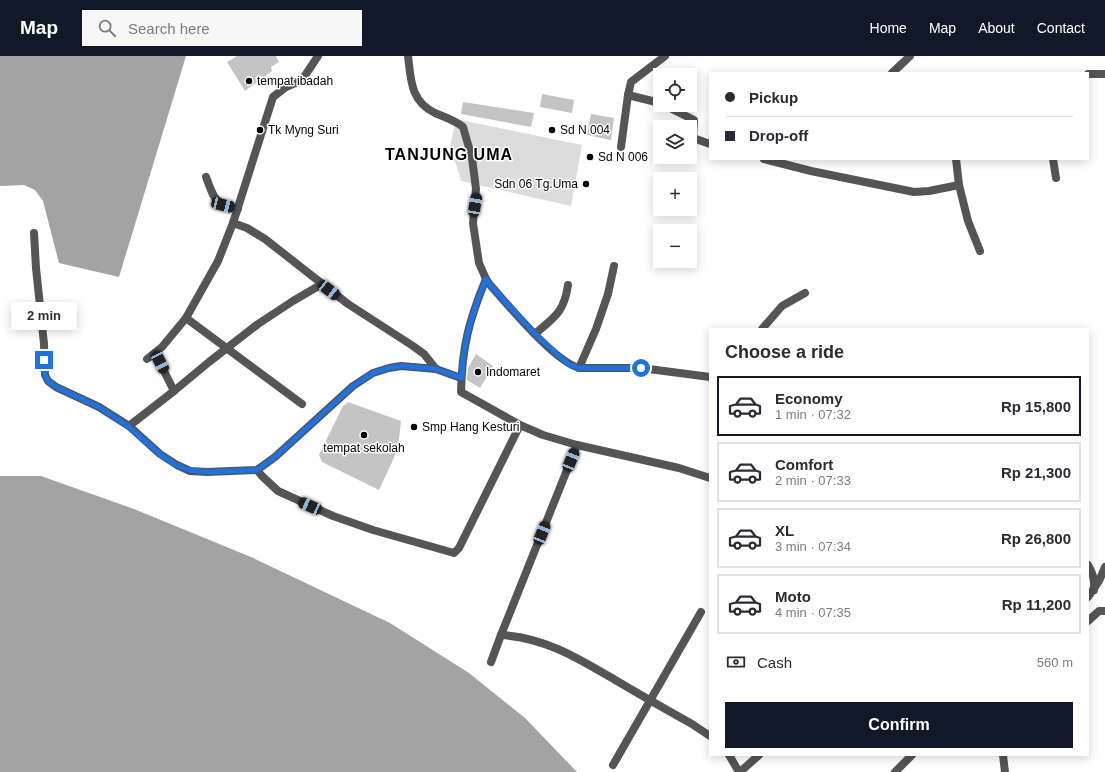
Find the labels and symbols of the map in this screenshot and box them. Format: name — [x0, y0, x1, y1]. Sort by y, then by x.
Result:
place label: tempat ibadah — [257, 74, 333, 88]
marker: tempat ibadah — [244, 76, 254, 86]
place label: Tk Myng Suri — [268, 123, 339, 137]
place label: Sd N 004 — [560, 123, 610, 137]
marker: Tk Myng Suri — [255, 125, 265, 135]
marker: Sd N 004 — [547, 125, 557, 135]
district label: TANJUNG UMA — [385, 146, 513, 163]
place label: Sd N 006 — [598, 150, 648, 164]
marker: Sd N 006 — [585, 152, 595, 162]
place label: Sdn 06 Tg.Uma — [494, 177, 578, 191]
marker: Sdn 06 Tg.Uma — [581, 179, 591, 189]
car — [467, 192, 483, 218]
car — [210, 196, 236, 214]
car — [316, 278, 342, 302]
callout: 2 min — [11, 302, 77, 330]
car — [149, 349, 171, 375]
route end — [35, 351, 53, 369]
route start — [632, 359, 650, 377]
place label: Indomaret — [486, 365, 541, 379]
marker: Indomaret — [473, 367, 483, 377]
place label: Smp Hang Kesturi — [422, 420, 519, 434]
marker: Smp Hang Kesturi — [409, 422, 419, 432]
marker: tempat sekolah — [359, 430, 369, 440]
place label: tempat sekolah — [323, 441, 405, 455]
car — [561, 447, 581, 473]
car — [297, 496, 323, 516]
car — [532, 520, 552, 546]

